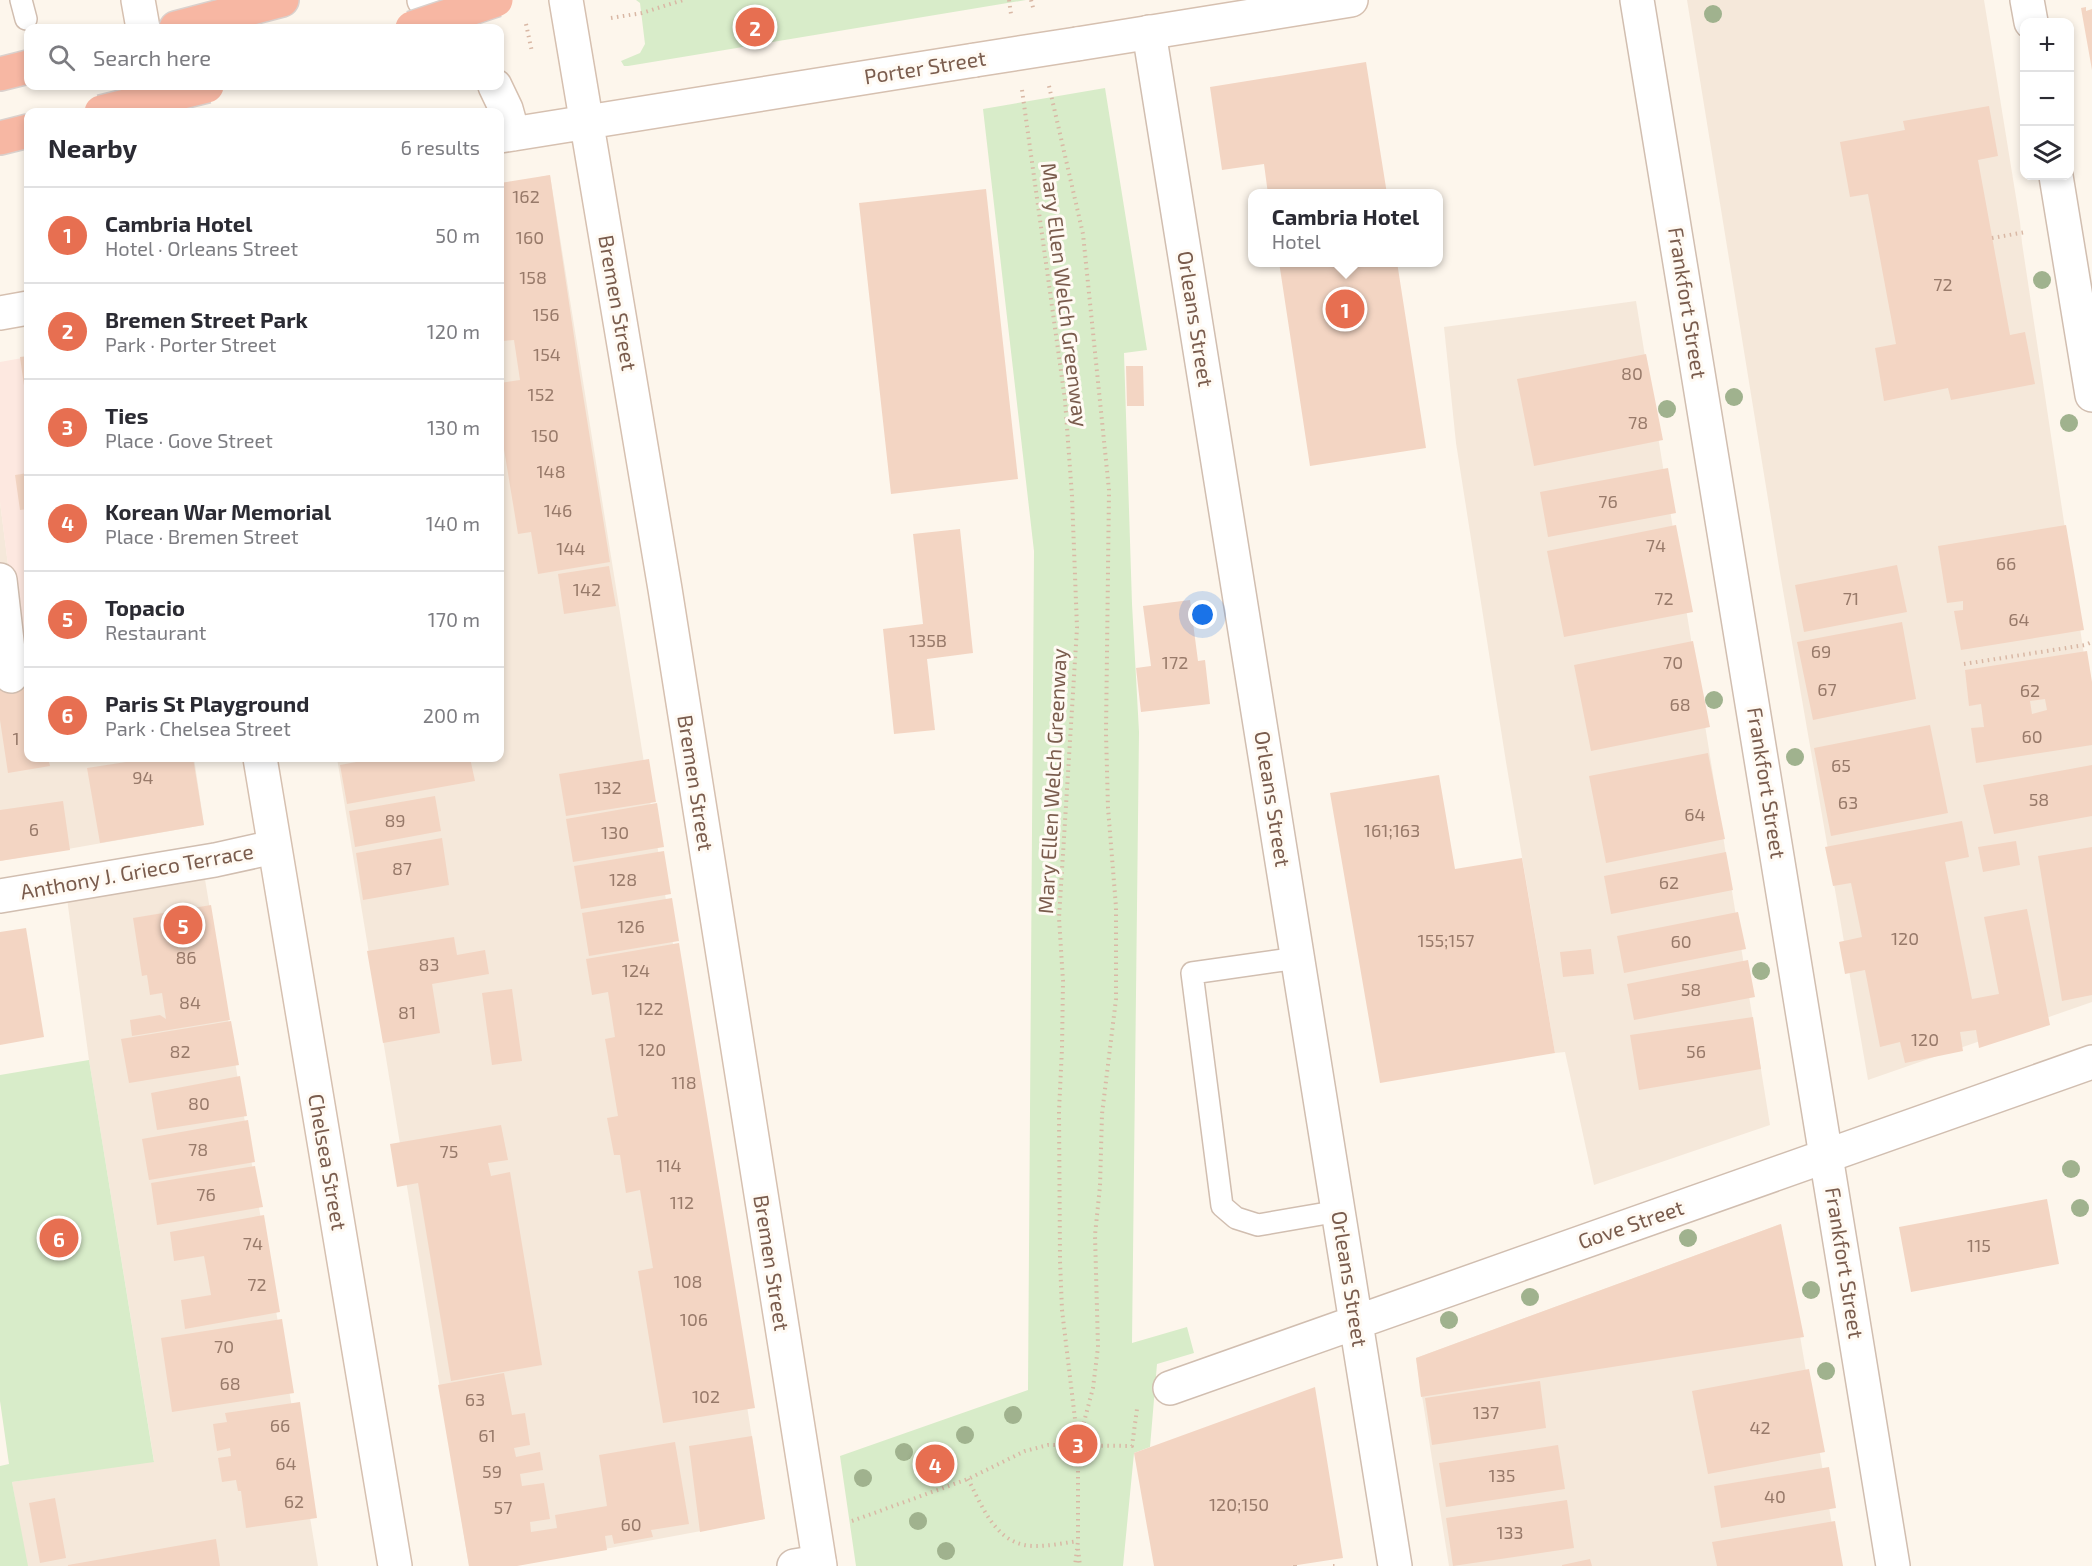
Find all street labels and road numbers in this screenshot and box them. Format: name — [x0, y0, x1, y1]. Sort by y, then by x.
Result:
street label: Porter Street — [862, 45, 987, 88]
street label: Mary Ellen Welch Greenway — [1037, 161, 1094, 428]
street label: Frankfort Street — [1664, 225, 1713, 380]
street label: Bremen Street — [594, 233, 643, 373]
street label: Orleans Street — [1173, 249, 1220, 389]
street label: Mary Ellen Welch Greenway — [1032, 647, 1071, 914]
street label: Frankfort Street — [1743, 705, 1792, 860]
street label: Bremen Street — [673, 713, 720, 853]
street label: Orleans Street — [1250, 729, 1297, 869]
street label: Anthony J. Grieco Terrace — [18, 838, 255, 903]
street label: Chelsea Street — [304, 1092, 353, 1232]
street label: Frankfort Street — [1821, 1185, 1870, 1340]
street label: Bremen Street — [749, 1193, 796, 1333]
street label: Gove Street — [1574, 1194, 1687, 1253]
street label: Orleans Street — [1327, 1209, 1374, 1349]

